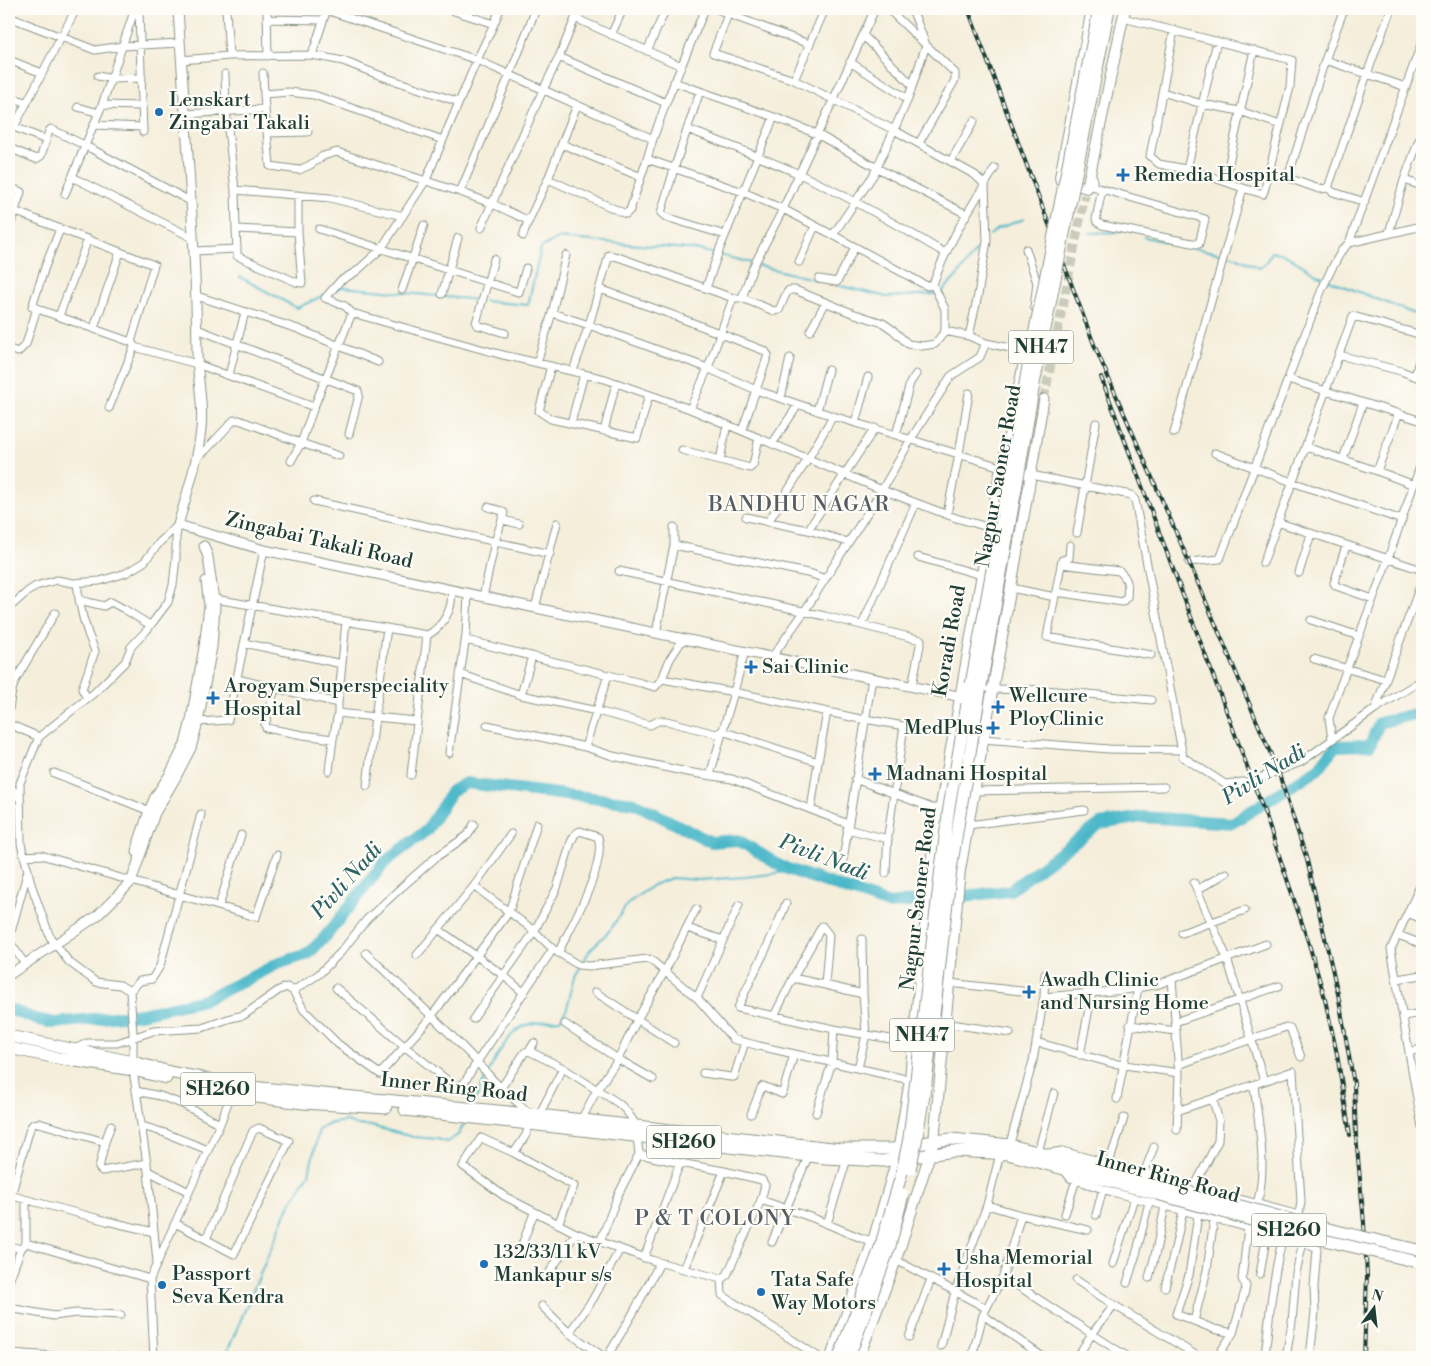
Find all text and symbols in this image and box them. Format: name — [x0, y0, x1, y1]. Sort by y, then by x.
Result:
place label: Lenskart Zingabai Takali — [169, 88, 310, 136]
marker: Lenskart Zingabai Takali — [153, 106, 165, 118]
place label: Remedia Hospital — [1134, 163, 1295, 188]
marker: Remedia Hospital — [1116, 168, 1130, 182]
road number: NH47 — [1008, 331, 1074, 364]
street label: Nagpur Saoner Road — [971, 382, 1027, 569]
district label: BANDHU NAGAR — [707, 492, 890, 518]
street label: Zingabai Takali Road — [223, 507, 416, 575]
street label: Koradi Road — [928, 583, 972, 699]
place label: Sai Clinic — [762, 655, 849, 680]
marker: Sai Clinic — [744, 660, 758, 674]
place label: Arogyam Superspeciality Hospital — [223, 674, 449, 722]
place label: Wellcure PloyClinic — [1008, 684, 1104, 732]
marker: Arogyam Superspeciality Hospital — [206, 691, 220, 705]
marker: Wellcure PloyClinic — [991, 700, 1005, 714]
place label: MedPlus — [904, 716, 983, 741]
marker: MedPlus — [987, 722, 999, 734]
water label: Pivli Nadi — [1216, 739, 1311, 811]
place label: Madnani Hospital — [886, 762, 1047, 787]
marker: Madnani Hospital — [868, 767, 882, 781]
street label: Nagpur Saoner Road — [895, 805, 943, 992]
water label: Pivli Nadi — [775, 829, 873, 887]
water label: Pivli Nadi — [305, 837, 388, 925]
place label: Awadh Clinic and Nursing Home — [1039, 968, 1209, 1016]
marker: Awadh Clinic and Nursing Home — [1022, 985, 1036, 999]
road number: NH47 — [890, 1018, 954, 1052]
street label: Inner Ring Road — [379, 1068, 529, 1108]
road number: SH260 — [180, 1072, 256, 1106]
road number: SH260 — [646, 1126, 722, 1158]
street label: Inner Ring Road — [1094, 1147, 1243, 1209]
district label: P & T COLONY — [635, 1206, 796, 1232]
road number: SH260 — [1252, 1214, 1326, 1246]
place label: 132/33/11 kV Mankapur s/s — [494, 1240, 612, 1288]
place label: Usha Memorial Hospital — [955, 1246, 1093, 1294]
marker: 132/33/11 kV Mankapur s/s — [478, 1258, 490, 1270]
place label: Passport Seva Kendra — [172, 1262, 285, 1310]
marker: Usha Memorial Hospital — [937, 1262, 951, 1276]
place label: Tata Safe Way Motors — [770, 1268, 876, 1316]
marker: Passport Seva Kendra — [156, 1279, 168, 1291]
north arrow — [1348, 1284, 1398, 1334]
marker: Tata Safe Way Motors — [755, 1286, 767, 1298]
text: N — [1369, 1286, 1385, 1307]

